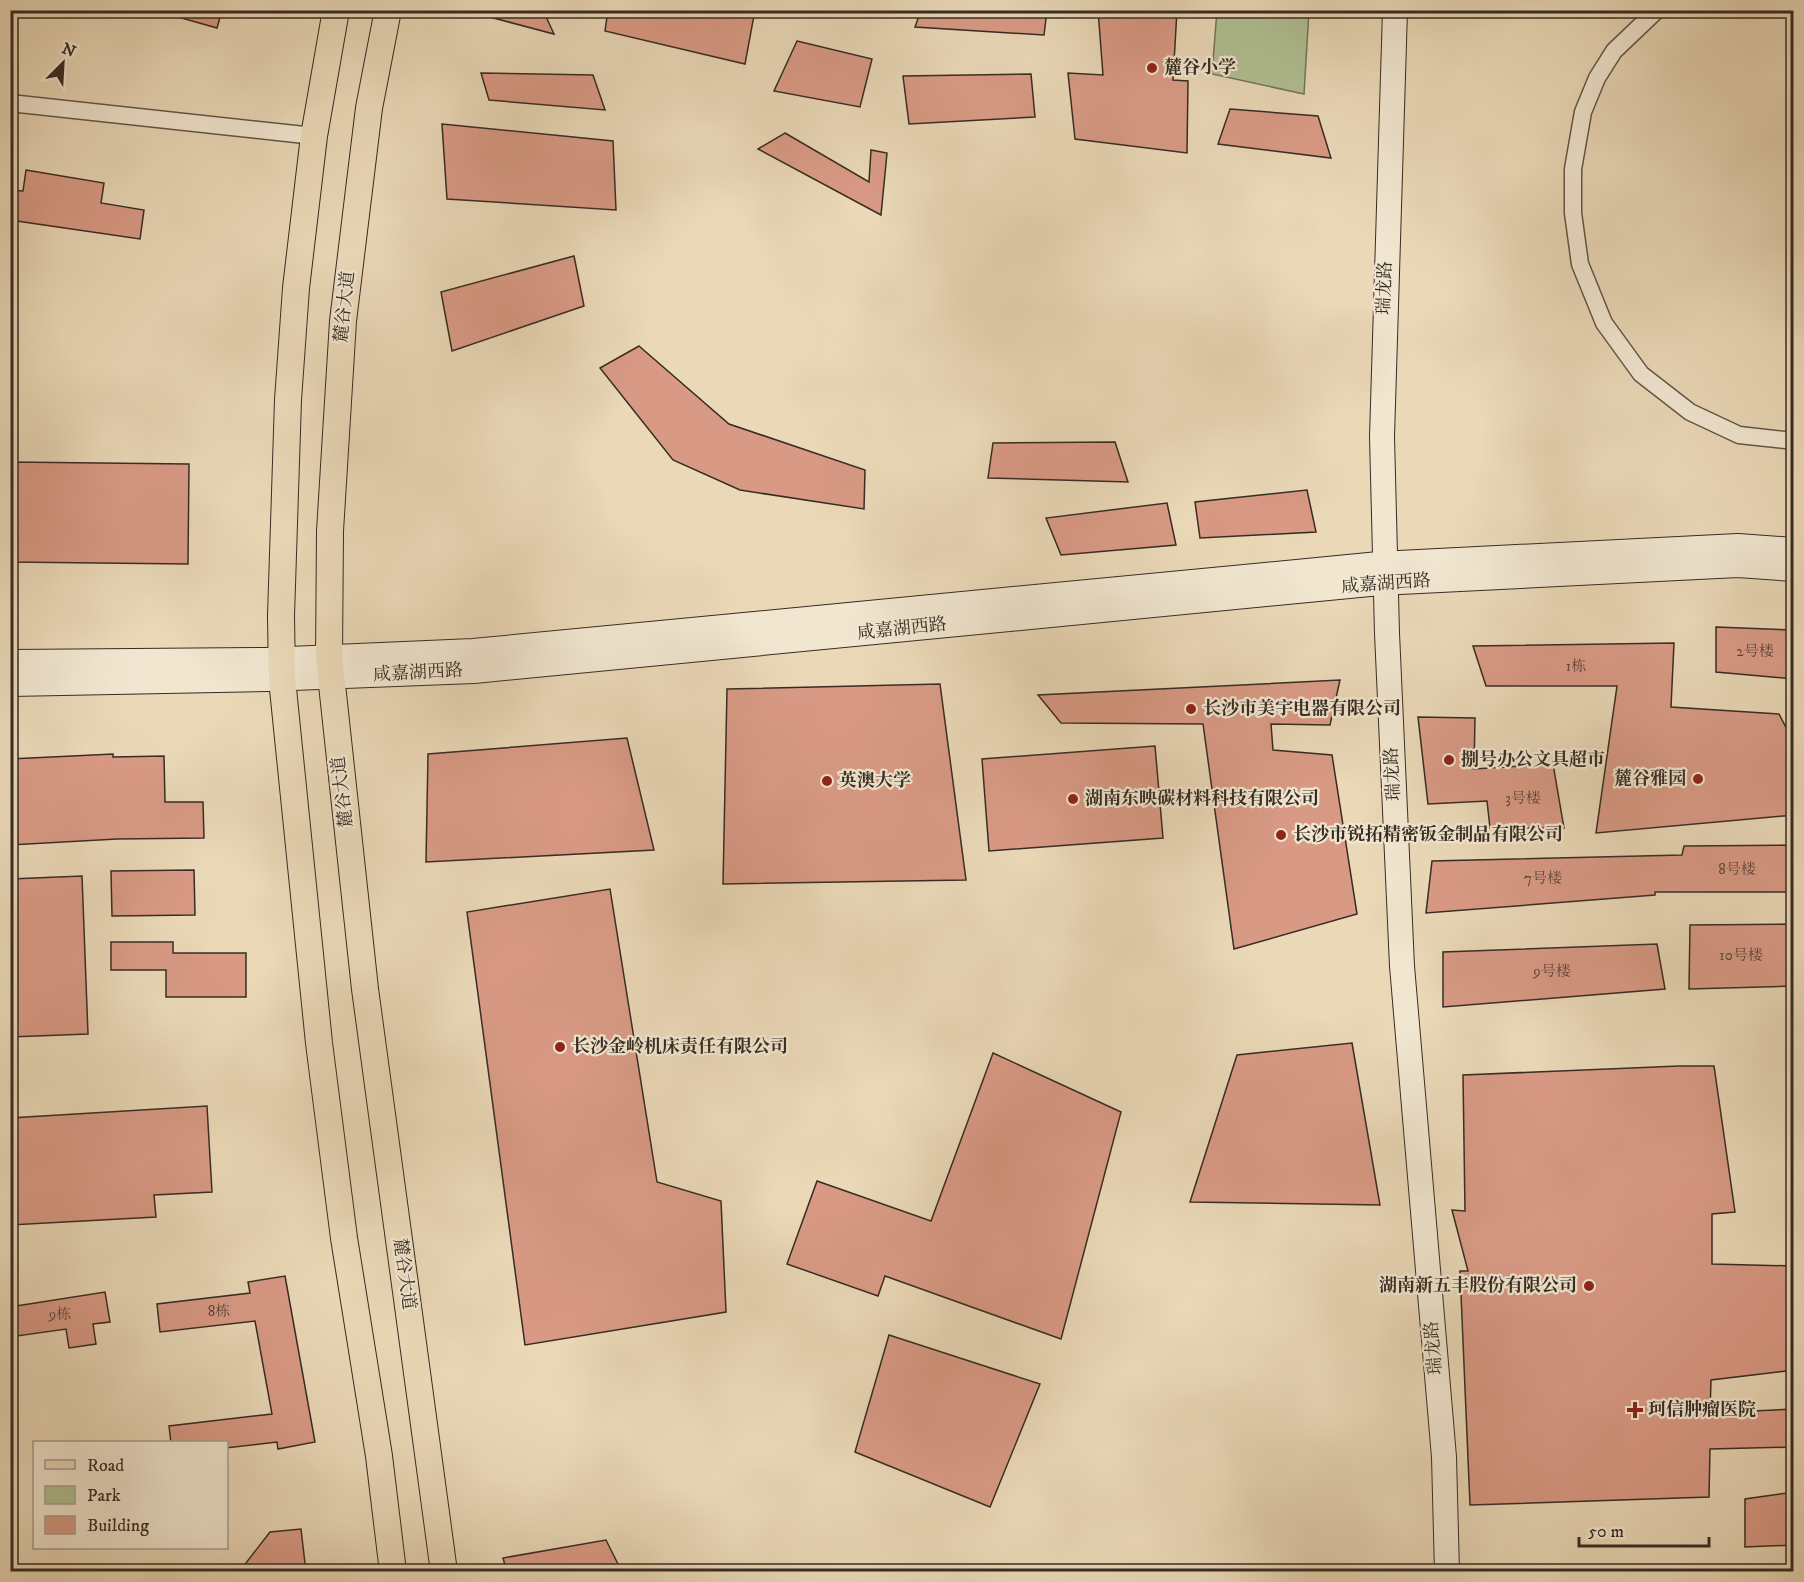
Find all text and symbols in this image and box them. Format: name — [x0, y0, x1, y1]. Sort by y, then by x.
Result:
north arrow — [33, 33, 93, 93]
text: N — [59, 38, 79, 62]
place label: 麓谷小学 — [1164, 57, 1236, 79]
marker: 麓谷小学 — [1145, 61, 1159, 75]
street label: 瑞龙路 — [1373, 261, 1397, 315]
street label: 麓谷大道 — [330, 270, 360, 344]
street label: 咸嘉湖西路 — [1340, 570, 1432, 598]
street label: 咸嘉湖西路 — [856, 613, 948, 645]
house number: 2号楼 — [1736, 642, 1774, 661]
house number: 1栋 — [1566, 657, 1586, 676]
street label: 咸嘉湖西路 — [372, 660, 464, 686]
place label: 长沙市美宇电器有限公司 — [1203, 698, 1401, 720]
marker: 长沙市美宇电器有限公司 — [1184, 702, 1198, 716]
street label: 瑞龙路 — [1381, 746, 1405, 802]
place label: 捌号办公文具超市 — [1461, 749, 1605, 771]
marker: 捌号办公文具超市 — [1442, 753, 1456, 767]
street label: 麓谷大道 — [328, 755, 358, 829]
place label: 麓谷雅园 — [1614, 768, 1686, 790]
place label: 英澳大学 — [839, 770, 911, 792]
marker: 麓谷雅园 — [1691, 772, 1705, 786]
marker: 英澳大学 — [820, 774, 834, 788]
place label: 湖南东映碳材料科技有限公司 — [1085, 788, 1319, 810]
house number: 3号楼 — [1505, 789, 1541, 808]
marker: 湖南东映碳材料科技有限公司 — [1066, 792, 1080, 806]
place label: 长沙市锐拓精密钣金制品有限公司 — [1293, 824, 1563, 846]
marker: 长沙市锐拓精密钣金制品有限公司 — [1274, 828, 1288, 842]
house number: 8号楼 — [1718, 860, 1756, 879]
house number: 7号楼 — [1524, 869, 1562, 888]
house number: 10号楼 — [1719, 946, 1763, 965]
house number: 9号楼 — [1532, 962, 1571, 981]
place label: 长沙金岭机床责任有限公司 — [572, 1036, 788, 1058]
marker: 长沙金岭机床责任有限公司 — [553, 1040, 567, 1054]
street label: 麓谷大道 — [388, 1237, 420, 1311]
place label: 湖南新五丰股份有限公司 — [1379, 1275, 1577, 1297]
marker: 湖南新五丰股份有限公司 — [1582, 1279, 1596, 1293]
house number: 8栋 — [208, 1302, 230, 1321]
house number: 9栋 — [48, 1305, 71, 1324]
street label: 瑞龙路 — [1421, 1320, 1447, 1376]
place label: 珂信肿瘤医院 — [1648, 1399, 1756, 1421]
marker: 珂信肿瘤医院 — [1626, 1401, 1644, 1419]
legend — [33, 1441, 228, 1549]
text: Road — [87, 1455, 124, 1477]
text: Park — [87, 1485, 121, 1507]
scale bar — [1579, 1510, 1710, 1548]
text: Building — [87, 1515, 149, 1537]
text: 50 m — [1588, 1521, 1624, 1543]

